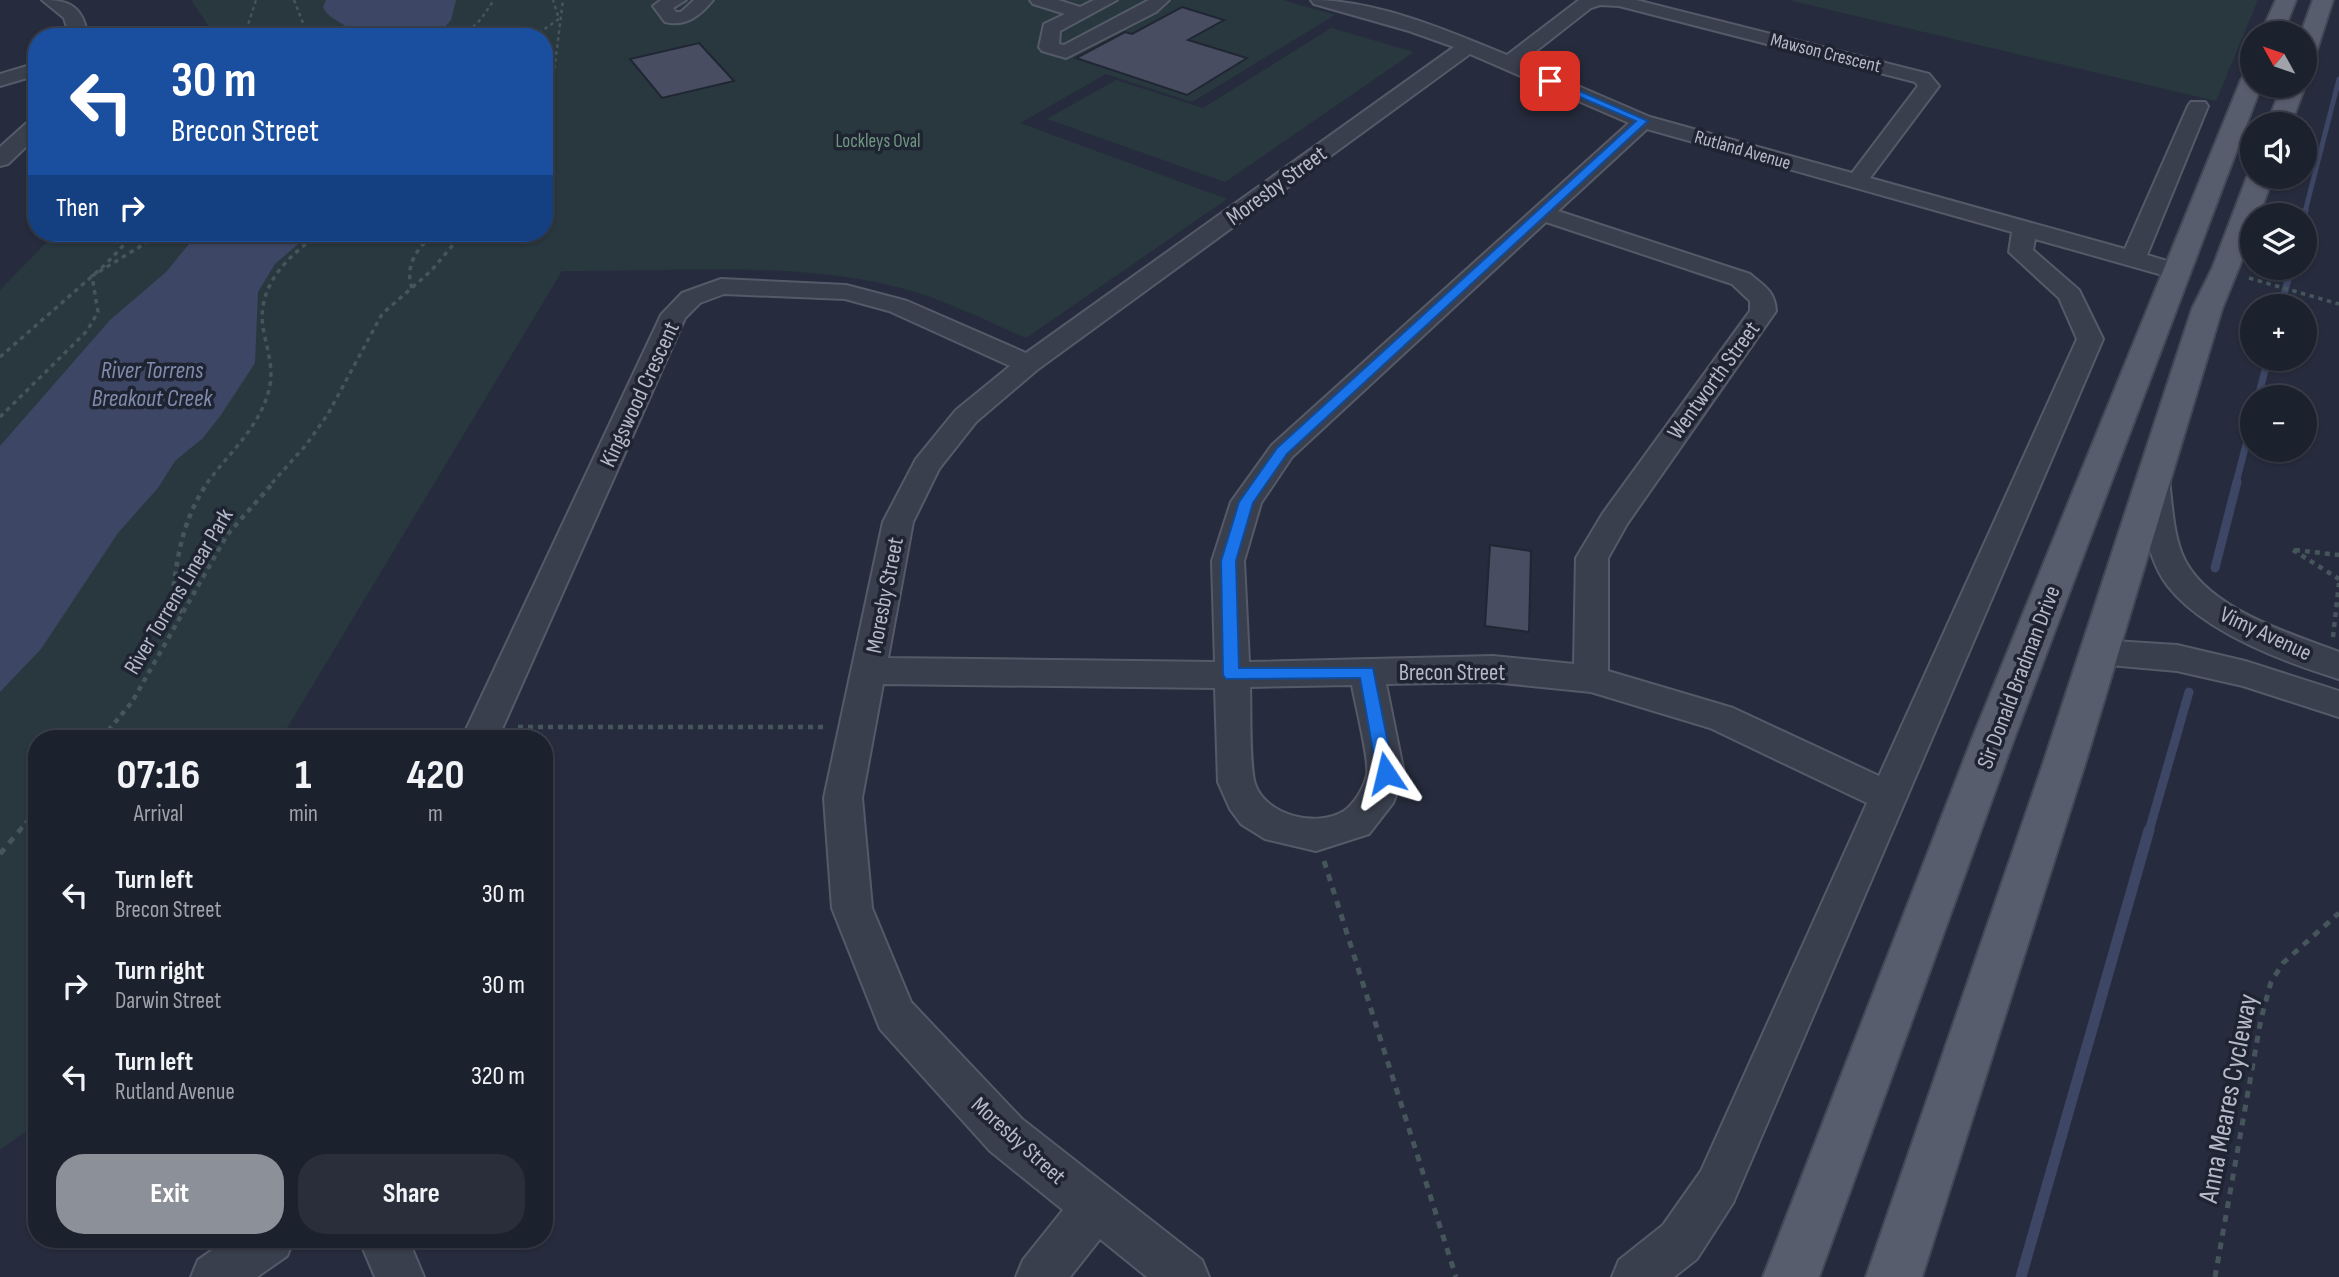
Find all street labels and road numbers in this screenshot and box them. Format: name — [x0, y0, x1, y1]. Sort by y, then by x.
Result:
street label: Mawson Crescent — [1768, 29, 1883, 78]
street label: Rutland Avenue — [1692, 126, 1793, 175]
street label: Moresby Street — [1221, 140, 1332, 232]
street label: Wentworth Street — [1662, 316, 1766, 445]
street label: Kingswood Crescent — [594, 317, 686, 472]
street label: River Torrens Linear Park — [118, 503, 240, 680]
street label: Moresby Street — [860, 535, 910, 655]
street label: Sir Donald Bradman Drive — [1971, 582, 2067, 773]
street label: Vimy Avenue — [2215, 600, 2316, 667]
street label: Brecon Street — [1399, 659, 1505, 687]
street label: Anna Meares Cycleway — [2192, 991, 2265, 1207]
street label: Moresby Street — [965, 1091, 1071, 1190]

